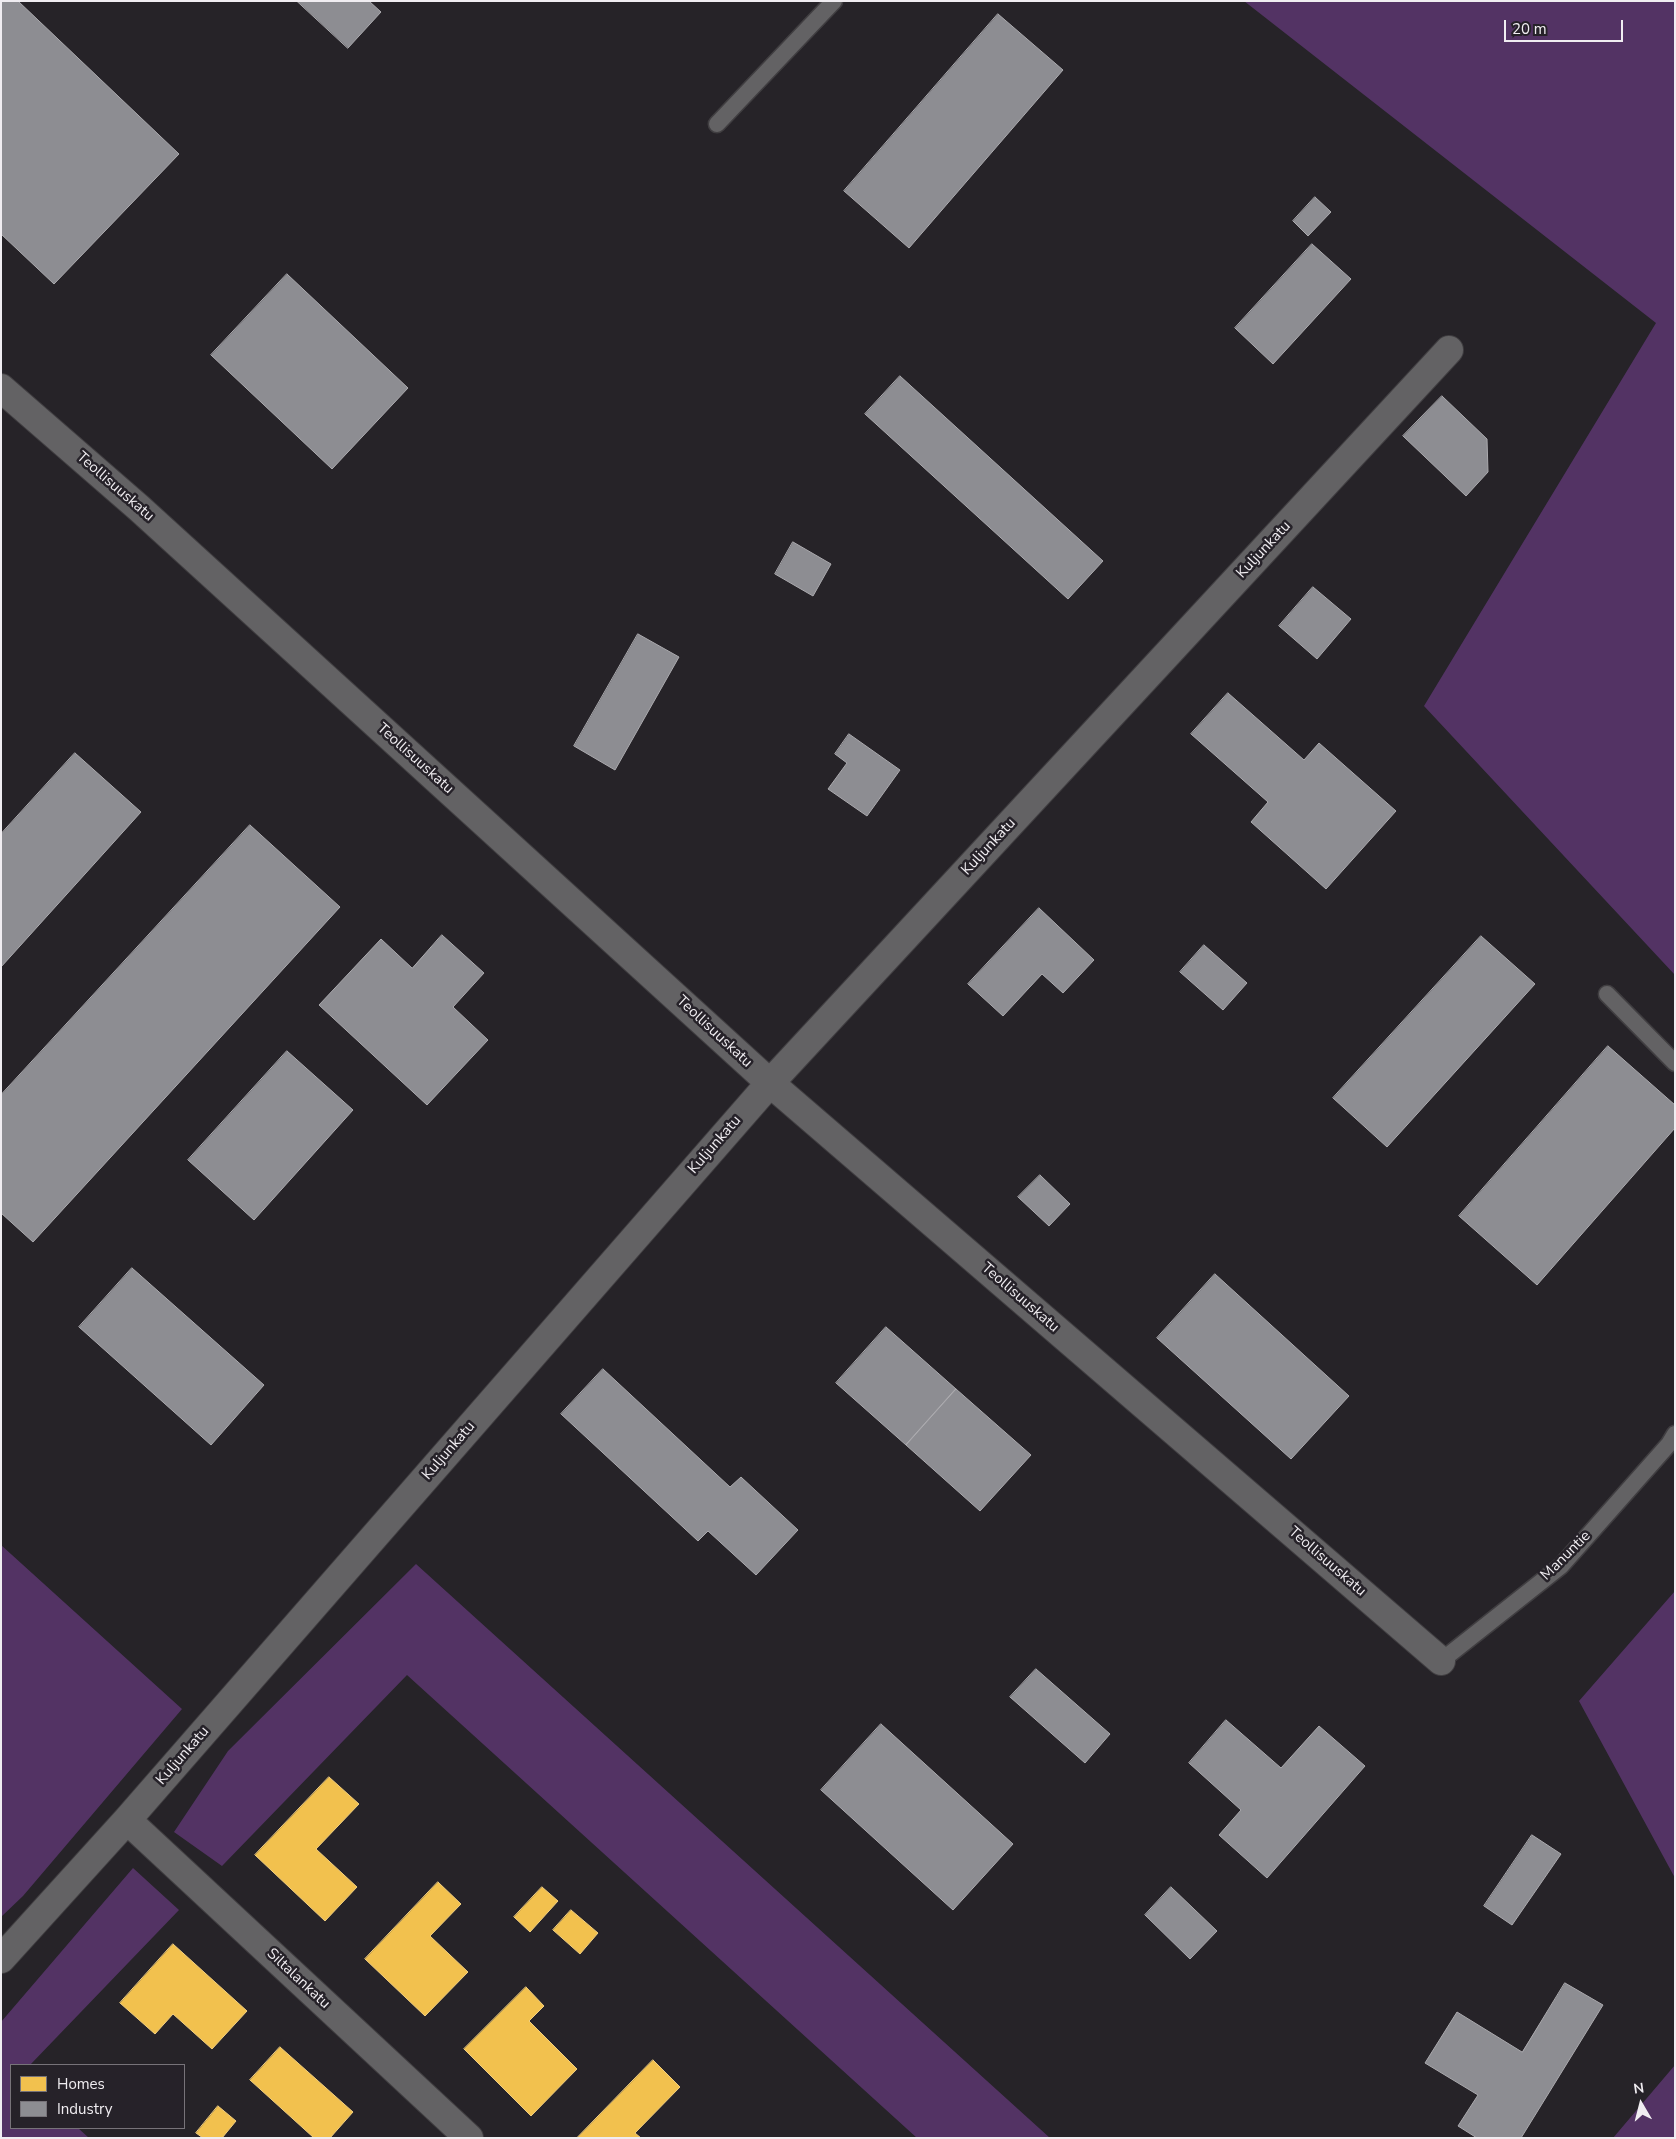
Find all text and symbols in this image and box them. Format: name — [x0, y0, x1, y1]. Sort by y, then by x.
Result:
scale bar — [1506, 10, 1625, 42]
text: 20 m — [1512, 19, 1547, 39]
street label: Teollisuuskatu — [73, 448, 157, 526]
street label: Kuljunkatu — [1233, 518, 1295, 582]
street label: Teollisuuskatu — [373, 720, 457, 798]
street label: Kuljunkatu — [958, 815, 1020, 879]
street label: Teollisuuskatu — [672, 992, 756, 1072]
street label: Kuljunkatu — [685, 1112, 745, 1178]
street label: Teollisuuskatu — [978, 1259, 1062, 1337]
street label: Kuljunkatu — [419, 1418, 479, 1484]
street label: Teollisuuskatu — [1285, 1523, 1369, 1601]
street label: Manuntie — [1537, 1527, 1595, 1585]
street label: Kuljunkatu — [153, 1723, 213, 1789]
street label: Siltalankatu — [263, 1945, 333, 2013]
legend — [10, 2064, 185, 2129]
text: Homes — [57, 2074, 105, 2094]
north arrow — [1616, 2079, 1666, 2129]
text: N — [1632, 2079, 1645, 2099]
text: Industry — [57, 2099, 112, 2119]

